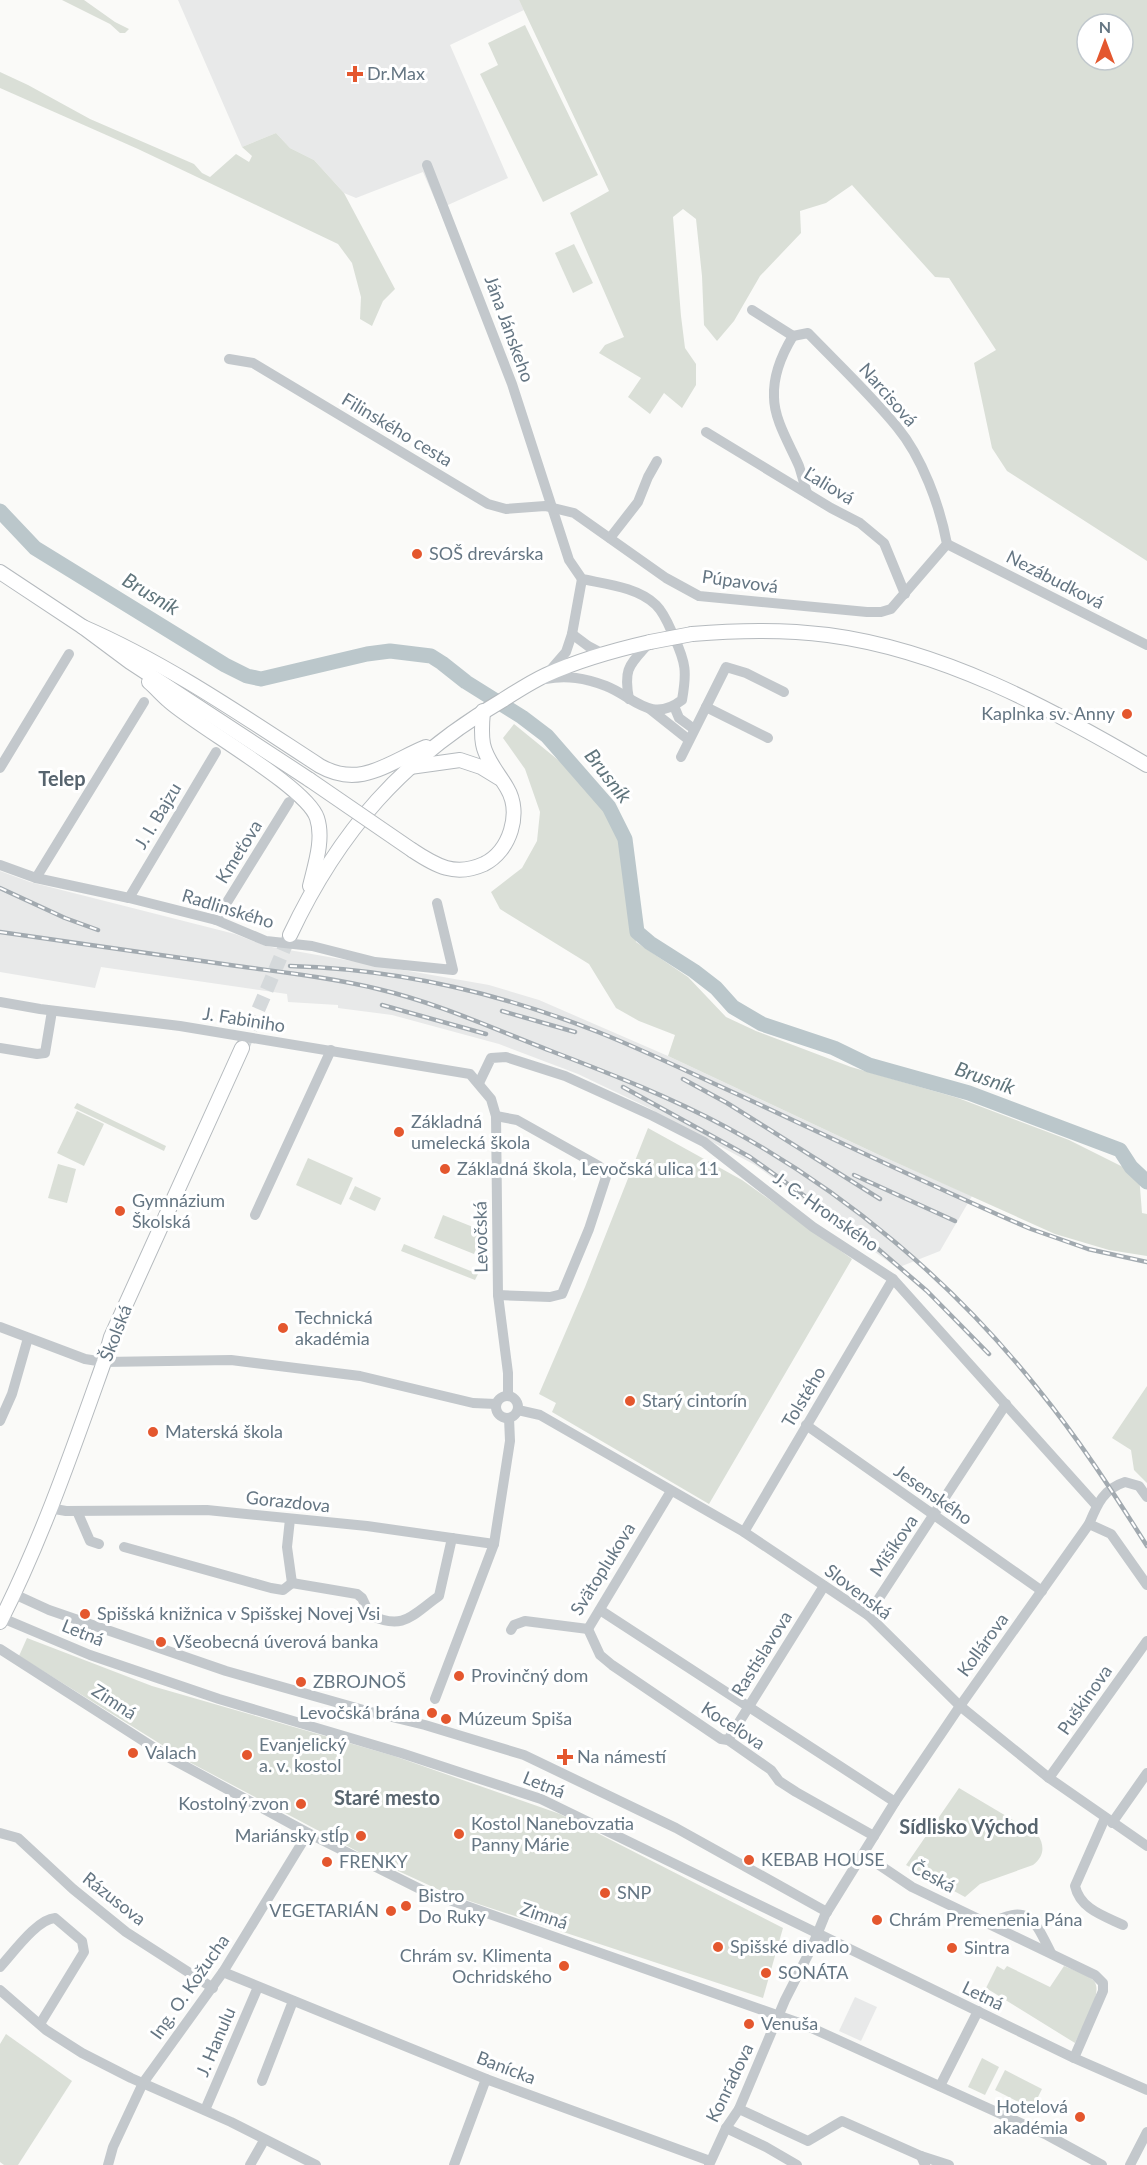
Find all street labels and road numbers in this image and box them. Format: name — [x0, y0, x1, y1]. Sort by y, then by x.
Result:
street label: Jána Jánskeho — [481, 272, 539, 385]
street label: Narcisová — [855, 358, 922, 431]
street label: Filinského cesta — [338, 388, 457, 471]
street label: Ľaliová — [800, 462, 859, 509]
street label: Nezábudková — [1003, 545, 1108, 613]
street label: Púpavová — [701, 565, 780, 597]
street label: J. I. Bajzu — [129, 778, 185, 852]
street label: Kmeťova — [210, 816, 266, 887]
street label: Radlinského — [180, 884, 277, 932]
street label: J. Fabiniho — [201, 1002, 287, 1036]
street label: J. C. Hronského — [770, 1167, 883, 1256]
street label: Levočská — [468, 1201, 492, 1273]
street label: Školská — [94, 1301, 136, 1364]
street label: Tolstého — [777, 1362, 830, 1431]
street label: Jesenského — [890, 1459, 977, 1529]
street label: Gorazdova — [245, 1486, 331, 1516]
street label: Mišíkova — [864, 1510, 922, 1581]
street label: Svätoplukova — [565, 1518, 639, 1619]
street label: Slovenská — [821, 1559, 896, 1624]
street label: Rastislavova — [726, 1607, 796, 1700]
street label: Kollárova — [952, 1608, 1013, 1680]
street label: Letná — [59, 1614, 108, 1650]
street label: Puškinova — [1052, 1660, 1116, 1739]
street label: Zimná — [88, 1679, 141, 1724]
street label: Koceľova — [698, 1696, 770, 1754]
street label: Letná — [520, 1766, 569, 1802]
street label: Česká — [907, 1855, 959, 1897]
street label: Rázusova — [79, 1867, 151, 1930]
street label: Zimná — [518, 1897, 571, 1933]
street label: Ing. O. Kožucha — [145, 1930, 233, 2043]
street label: Letná — [959, 1976, 1008, 2015]
street label: J. Hanulu — [191, 2004, 239, 2080]
street label: Konrádova — [701, 2040, 758, 2126]
street label: Banícka — [474, 2046, 539, 2088]

